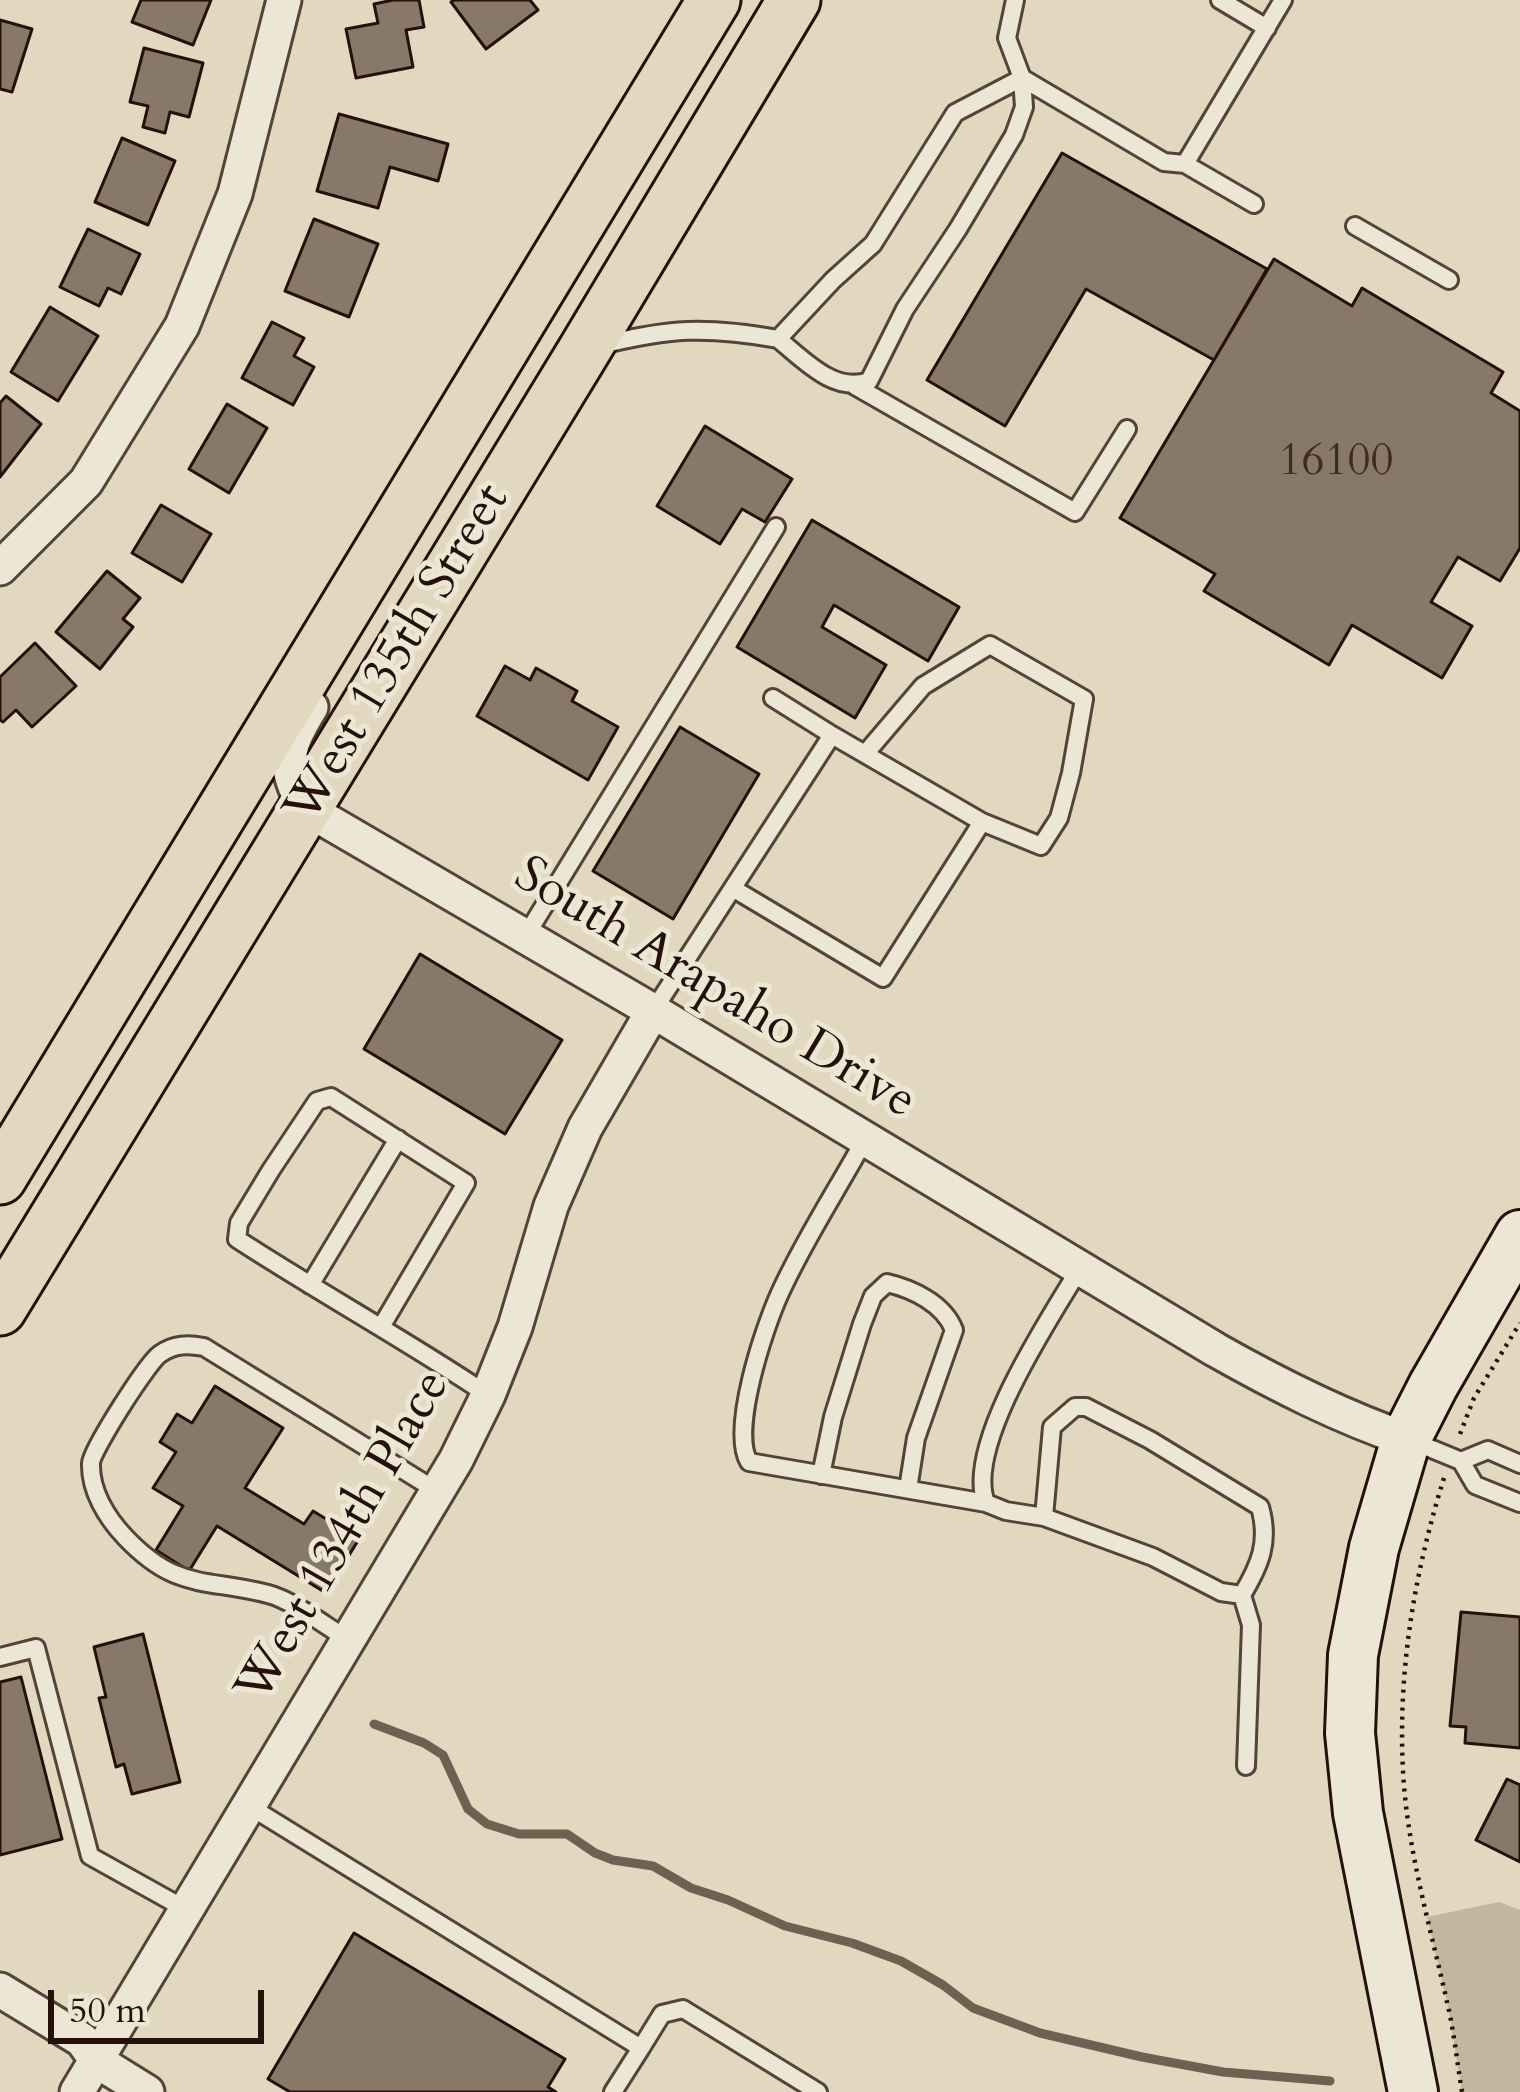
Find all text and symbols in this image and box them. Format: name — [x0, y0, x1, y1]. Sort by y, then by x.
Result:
house number: 16100 — [1278, 437, 1394, 491]
street label: West 135th Street — [274, 474, 524, 836]
street label: South Arapaho Drive — [502, 846, 926, 1134]
street label: West 134th Place — [225, 1361, 465, 1715]
scale bar — [54, 1966, 270, 2040]
text: 50 m — [69, 1986, 146, 2035]

